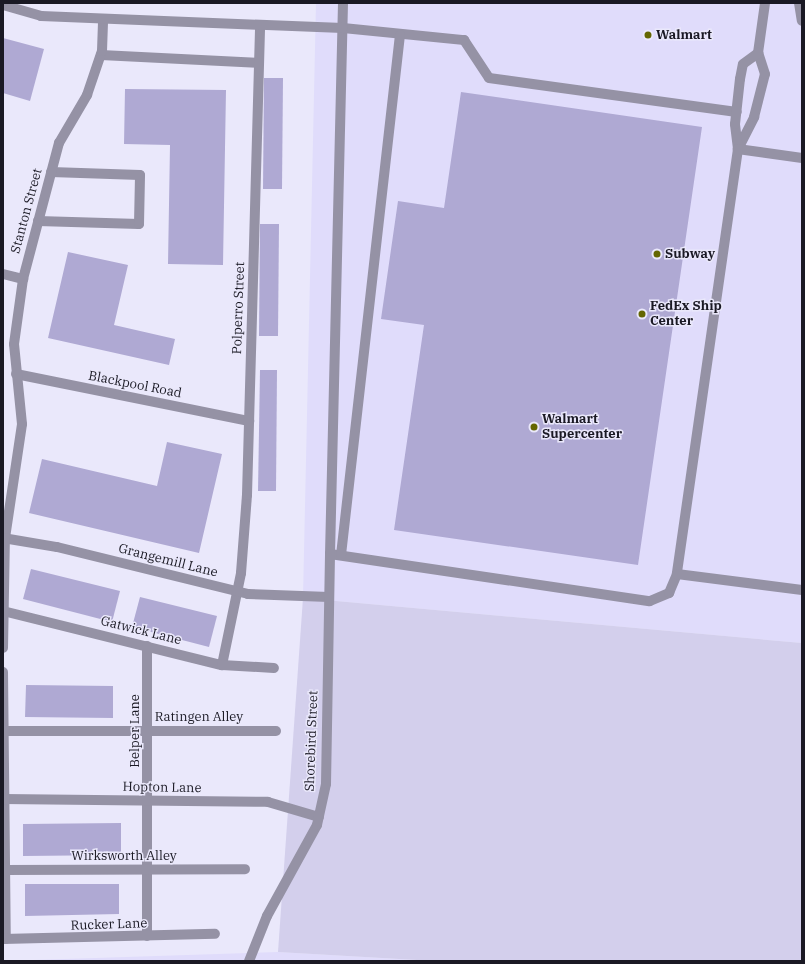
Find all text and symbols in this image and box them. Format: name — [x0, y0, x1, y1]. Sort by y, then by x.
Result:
place label: Walmart — [656, 27, 712, 43]
marker: Walmart — [643, 30, 653, 40]
street label: Stanton Street — [8, 167, 46, 255]
place label: Subway — [665, 246, 715, 262]
marker: Subway — [652, 249, 662, 259]
street label: Polperro Street — [230, 261, 248, 355]
place label: FedEx Ship Center — [650, 299, 722, 330]
marker: FedEx Ship Center — [637, 309, 647, 319]
street label: Blackpool Road — [87, 368, 183, 402]
place label: Walmart Supercenter — [542, 412, 622, 443]
marker: Walmart Supercenter — [529, 422, 539, 432]
street label: Grangemill Lane — [117, 541, 219, 581]
street label: Gatwick Lane — [99, 613, 183, 649]
street label: Shorebird Street — [302, 690, 322, 792]
street label: Belper Lane — [127, 694, 143, 768]
street label: Ratingen Alley — [155, 709, 243, 725]
street label: Hopton Lane — [122, 780, 202, 796]
street label: Wirksworth Alley — [71, 848, 177, 864]
street label: Rucker Lane — [70, 916, 148, 934]

